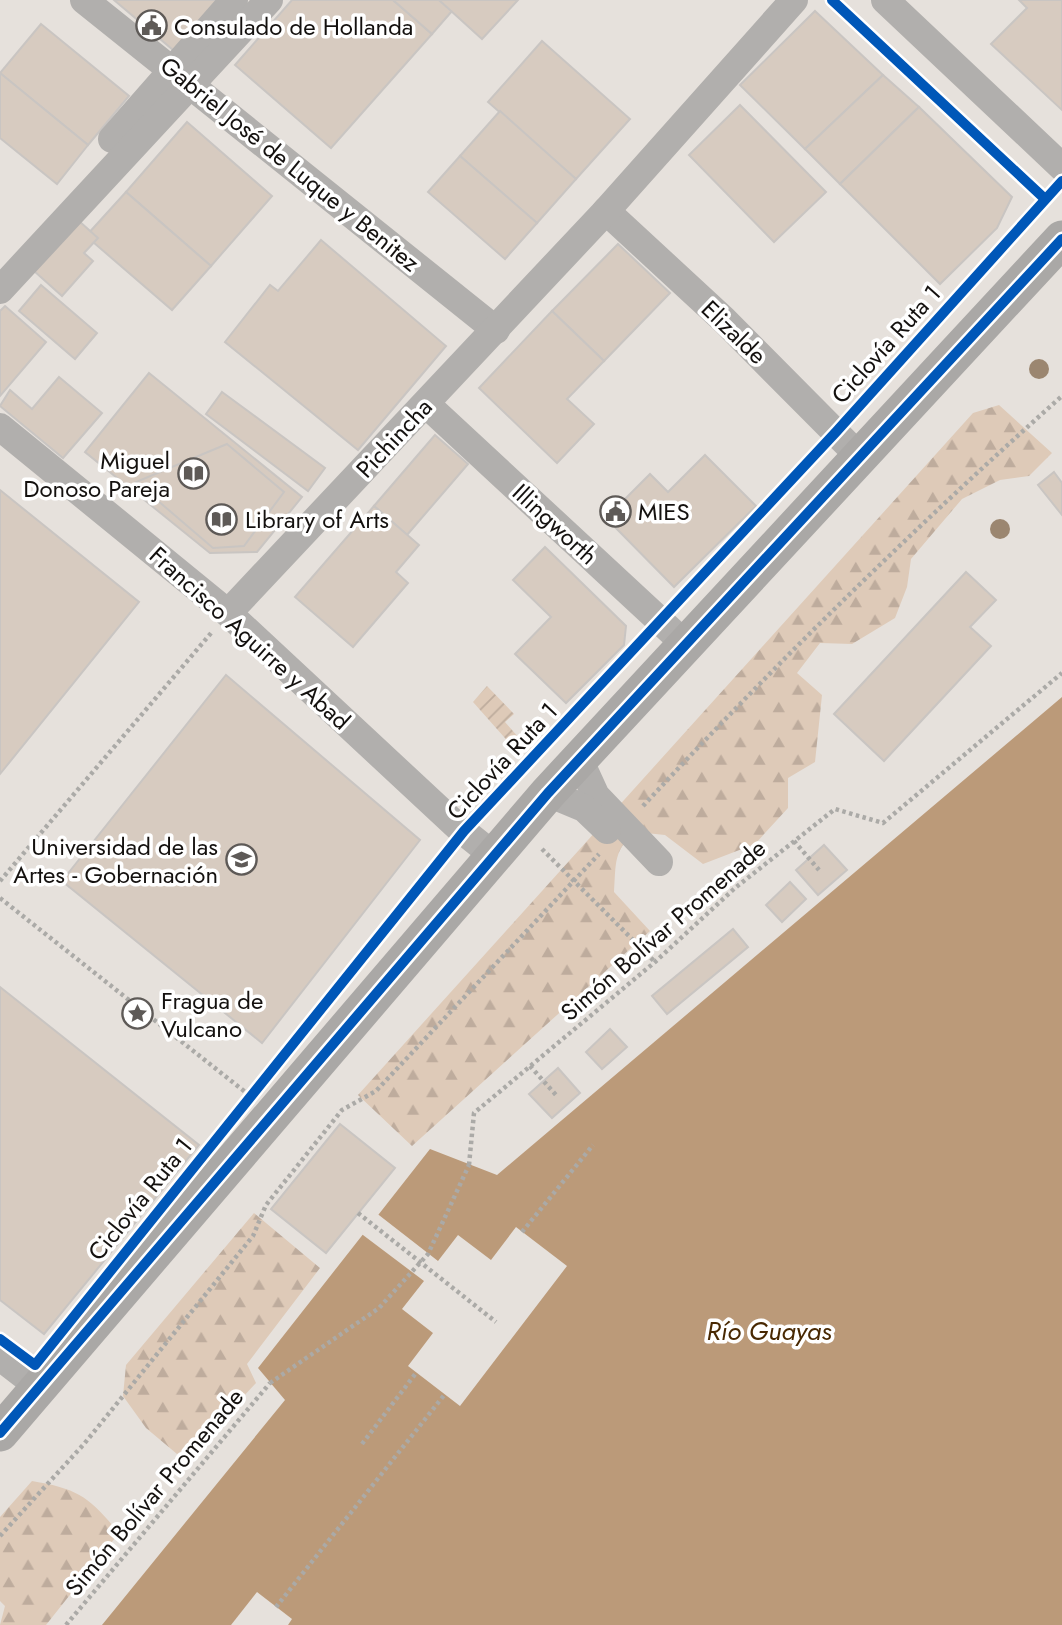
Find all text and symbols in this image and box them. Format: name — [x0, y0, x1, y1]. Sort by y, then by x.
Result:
public building icon: Consulado de Hollanda — [134, 9, 168, 43]
place label: Consulado de Hollanda — [174, 9, 413, 44]
street label: Gabriel José de Luque y Benitez — [153, 48, 427, 280]
street label: Ciclovía Ruta 1 — [823, 277, 949, 411]
street label: Elizalde — [693, 292, 775, 372]
street label: Pichincha — [348, 390, 440, 486]
place label: Miguel Donoso Pareja — [23, 443, 170, 506]
library icon: Miguel Donoso Pareja — [176, 457, 210, 491]
street label: Illingworth — [505, 475, 605, 573]
public building icon: MIES — [598, 494, 632, 528]
place label: MIES — [638, 494, 690, 529]
library icon: Library of Arts — [205, 502, 239, 536]
place label: Library of Arts — [245, 502, 389, 537]
street label: Francisco Aguirre y Abad — [142, 538, 358, 738]
street label: Ciclovía Ruta 1 — [438, 694, 566, 828]
place label: Universidad de las Artes - Gobernación — [13, 829, 218, 892]
street label: Simón Bolívar Promenade — [553, 831, 773, 1029]
school or university icon: Universidad de las Artes - Gobernación — [224, 843, 258, 877]
place label: Fragua de Vulcano — [161, 983, 263, 1046]
place icon: Fragua de Vulcano — [121, 997, 155, 1031]
street label: Ciclovía Ruta 1 — [79, 1130, 201, 1268]
water label: Río Guayas — [707, 1312, 832, 1350]
street label: Simón Bolívar Promenade — [56, 1381, 252, 1603]

